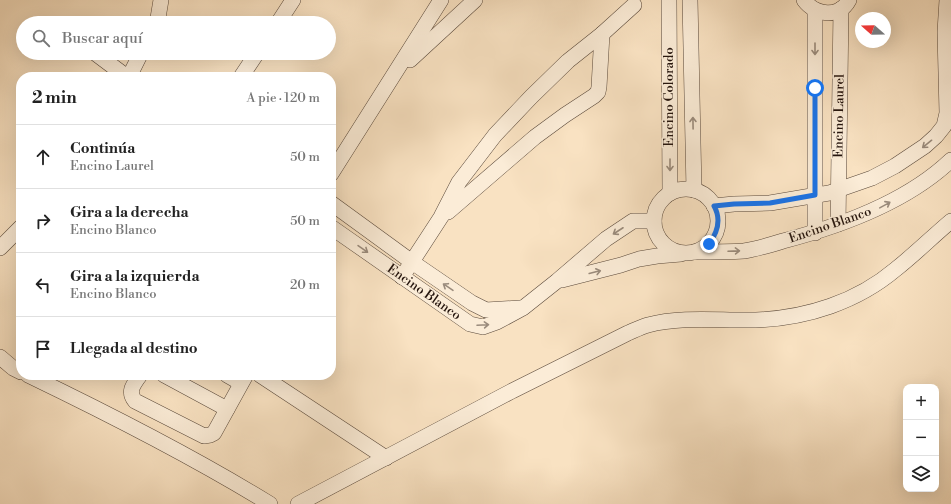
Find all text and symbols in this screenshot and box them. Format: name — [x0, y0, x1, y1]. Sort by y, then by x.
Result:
north arrow — [855, 12, 891, 48]
search box — [16, 16, 336, 60]
icon: search — [30, 27, 52, 49]
text: Buscar aquí — [62, 29, 143, 48]
one-way arrow — [811, 42, 819, 55]
street label: Encino Colorado — [661, 47, 677, 147]
street label: Encino Laurel — [830, 74, 848, 158]
route start — [806, 79, 824, 97]
text: 2 min — [32, 87, 77, 109]
text: A pie · 120 m — [247, 90, 320, 106]
one-way arrow — [689, 117, 697, 130]
text: Continúa — [70, 139, 135, 158]
one-way arrow — [922, 139, 932, 148]
icon: ahead — [32, 146, 54, 168]
text: 50 m — [290, 149, 320, 165]
text: Encino Laurel — [70, 158, 154, 174]
one-way arrow — [666, 158, 674, 171]
one-way arrow — [878, 200, 890, 208]
text: Gira a la derecha — [70, 203, 189, 222]
street label: Encino Blanco — [786, 203, 874, 247]
icon: right — [32, 210, 54, 232]
text: 50 m — [290, 213, 320, 229]
text: Encino Blanco — [70, 222, 157, 238]
one-way arrow — [613, 227, 624, 235]
route end — [700, 235, 718, 253]
one-way arrow — [357, 245, 368, 253]
one-way arrow — [727, 247, 740, 255]
street label: Encino Blanco — [384, 261, 464, 323]
text: Gira a la izquierda — [70, 267, 200, 286]
one-way arrow — [588, 267, 601, 275]
icon: left — [32, 274, 54, 296]
text: 20 m — [290, 277, 320, 293]
one-way arrow — [443, 283, 454, 291]
text: Encino Blanco — [70, 286, 157, 302]
one-way arrow — [477, 321, 490, 329]
icon: arrive — [32, 338, 54, 360]
text: Llegada al destino — [70, 339, 198, 358]
map controls — [903, 384, 939, 492]
button: + — [903, 384, 939, 420]
button: − — [903, 420, 939, 456]
button: layers — [903, 456, 939, 492]

